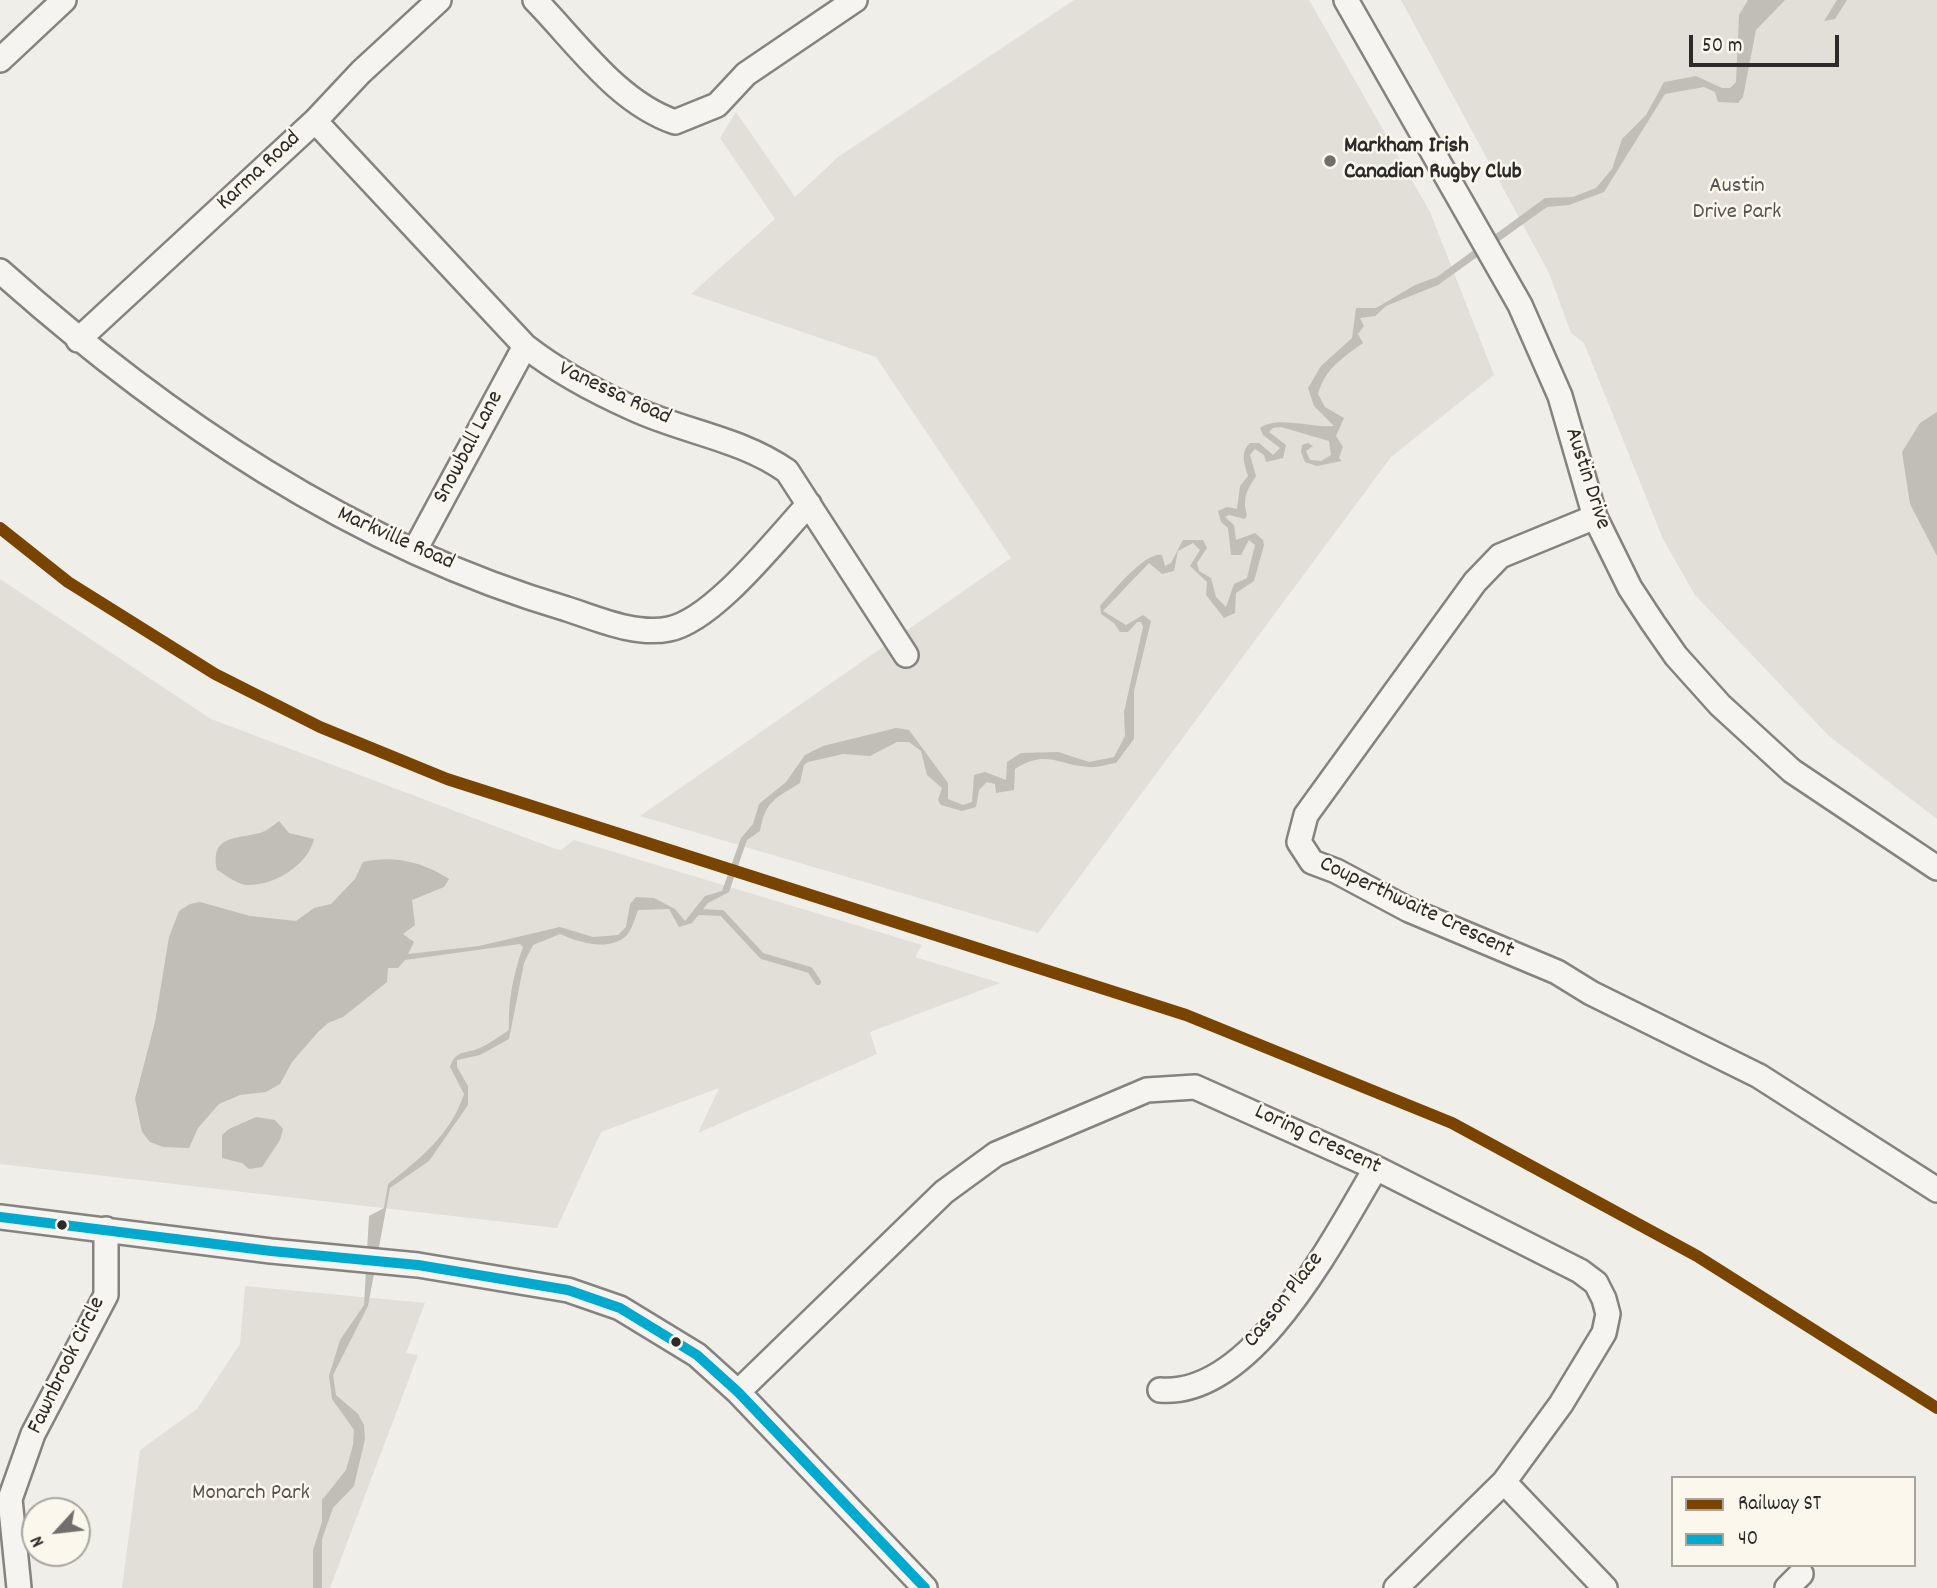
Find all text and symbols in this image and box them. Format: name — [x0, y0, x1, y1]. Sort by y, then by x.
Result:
scale bar — [1692, 21, 1842, 65]
text: 50 m — [1702, 32, 1742, 62]
street label: Karma Road — [212, 126, 308, 218]
place label: Markham Irish Canadian Rugby Club — [1344, 134, 1522, 188]
marker: Markham Irish Canadian Rugby Club — [1322, 153, 1338, 169]
park label: Austin Drive Park — [1693, 174, 1781, 228]
street label: Vanessa Road — [553, 357, 675, 433]
street label: Snowball Lane — [429, 387, 511, 509]
street label: Austin Drive — [1557, 425, 1615, 533]
street label: Markville Road — [332, 502, 458, 578]
street label: Couperthwaite Crescent — [1314, 852, 1518, 966]
street label: Loring Crescent — [1249, 1100, 1385, 1182]
unlabelled marker — [55, 1218, 69, 1232]
street label: Casson Place — [1239, 1248, 1331, 1354]
street label: Fawnbrook Circle — [23, 1293, 113, 1439]
unlabelled marker — [669, 1335, 683, 1349]
legend — [1671, 1476, 1916, 1567]
park label: Monarch Park — [192, 1481, 310, 1509]
text: Railway ST — [1738, 1490, 1821, 1520]
north arrow — [21, 1497, 91, 1567]
text: 40 — [1738, 1525, 1758, 1555]
text: N — [24, 1531, 53, 1551]

